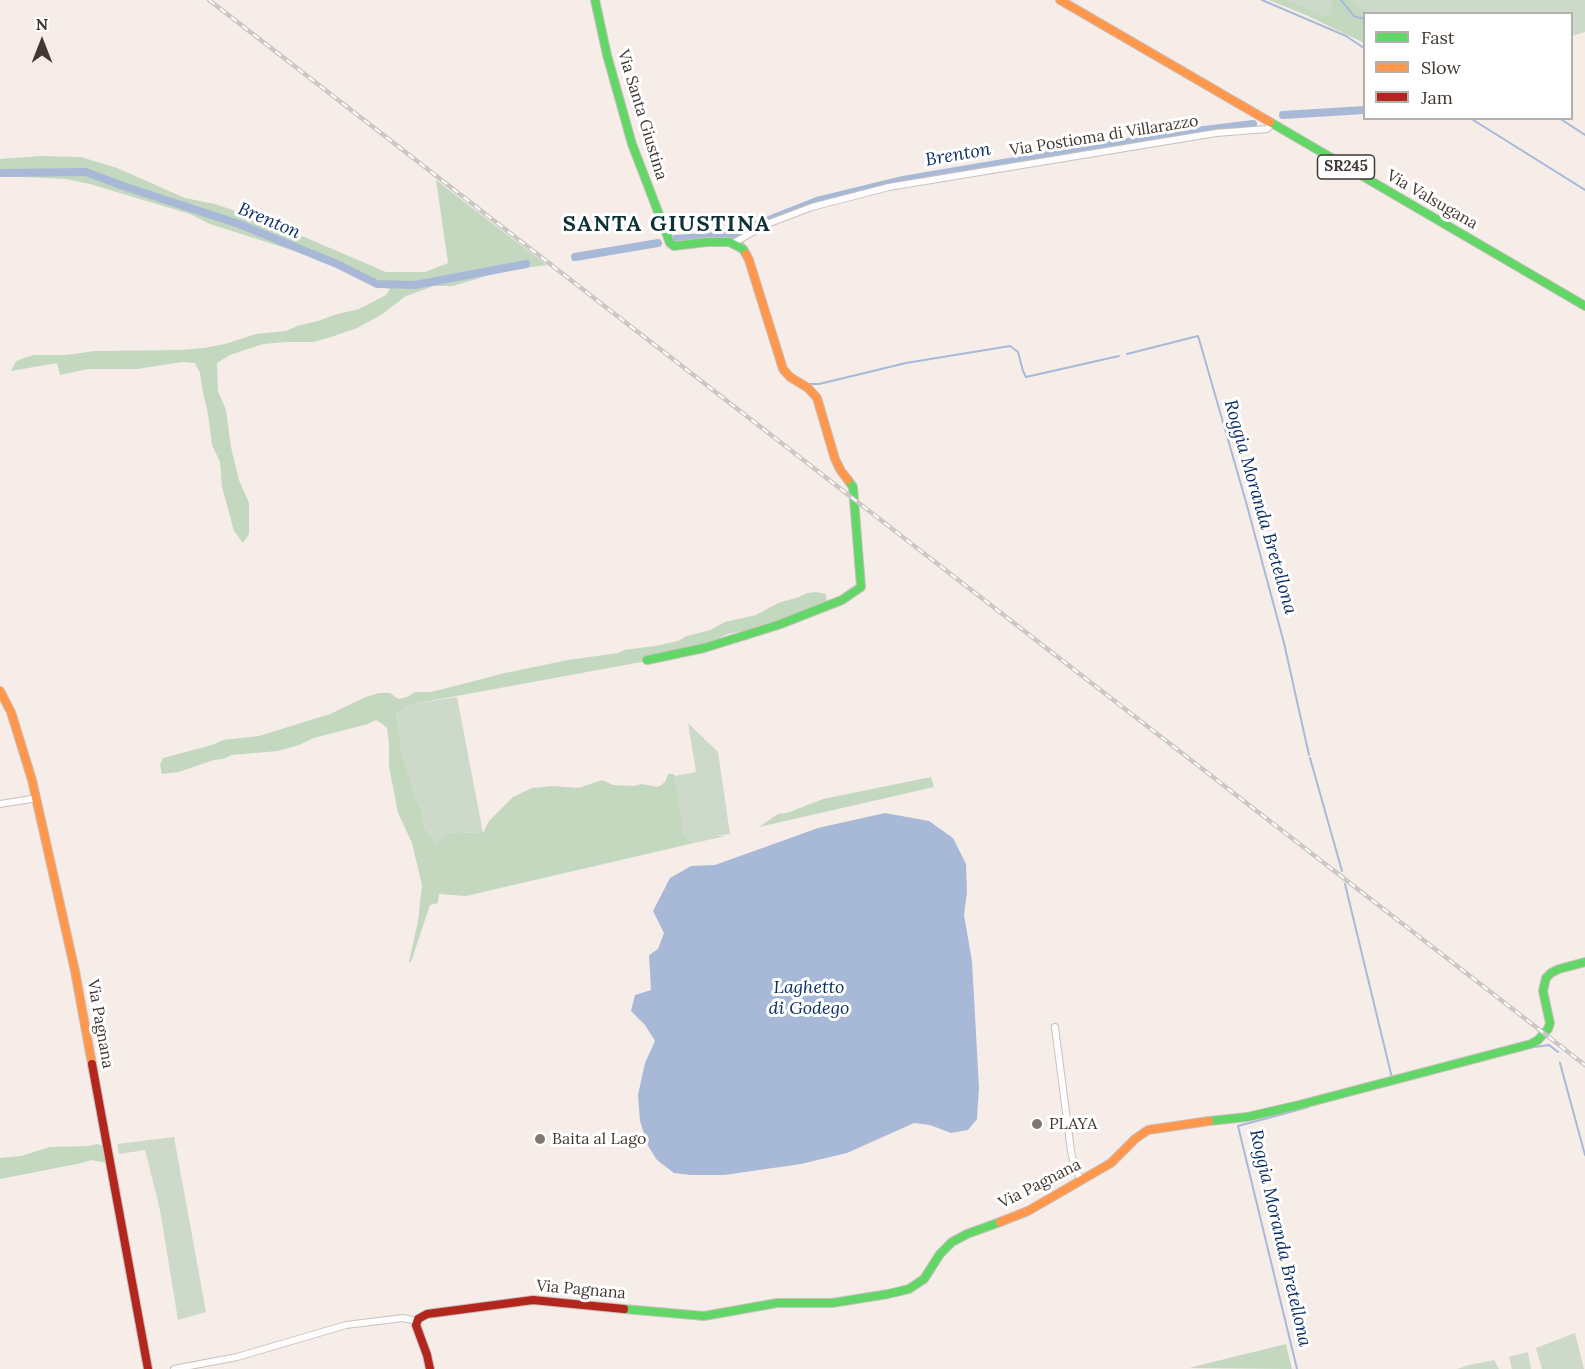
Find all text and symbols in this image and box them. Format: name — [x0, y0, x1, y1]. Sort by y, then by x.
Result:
north arrow — [12, 12, 72, 72]
legend — [1363, 12, 1573, 120]
text: N — [36, 14, 48, 34]
text: Fast — [1421, 26, 1455, 49]
street label: Via Santa Giustina — [613, 48, 671, 182]
text: Slow — [1421, 56, 1461, 79]
text: Jam — [1421, 86, 1453, 109]
street label: Via Postioma di Villarazzo — [1008, 112, 1200, 160]
water label: Brenton — [924, 139, 992, 171]
road number: SR245 — [1318, 155, 1374, 179]
street label: Via Valsugana — [1383, 166, 1481, 234]
water label: Brenton — [234, 198, 304, 244]
district label: SANTA GIUSTINA — [563, 212, 771, 238]
water label: Roggia Moranda Bretellona — [1219, 397, 1301, 617]
water label: Laghetto di Godego — [769, 977, 849, 1020]
street label: Via Pagnana — [83, 978, 117, 1070]
place label: PLAYA — [1049, 1114, 1097, 1134]
marker: PLAYA — [1030, 1117, 1044, 1131]
water label: Roggia Moranda Bretellona — [1245, 1127, 1315, 1349]
place label: Baita al Lago — [552, 1129, 646, 1149]
marker: Baita al Lago — [533, 1132, 547, 1146]
street label: Via Pagnana — [996, 1155, 1084, 1213]
street label: Via Pagnana — [535, 1277, 627, 1303]

